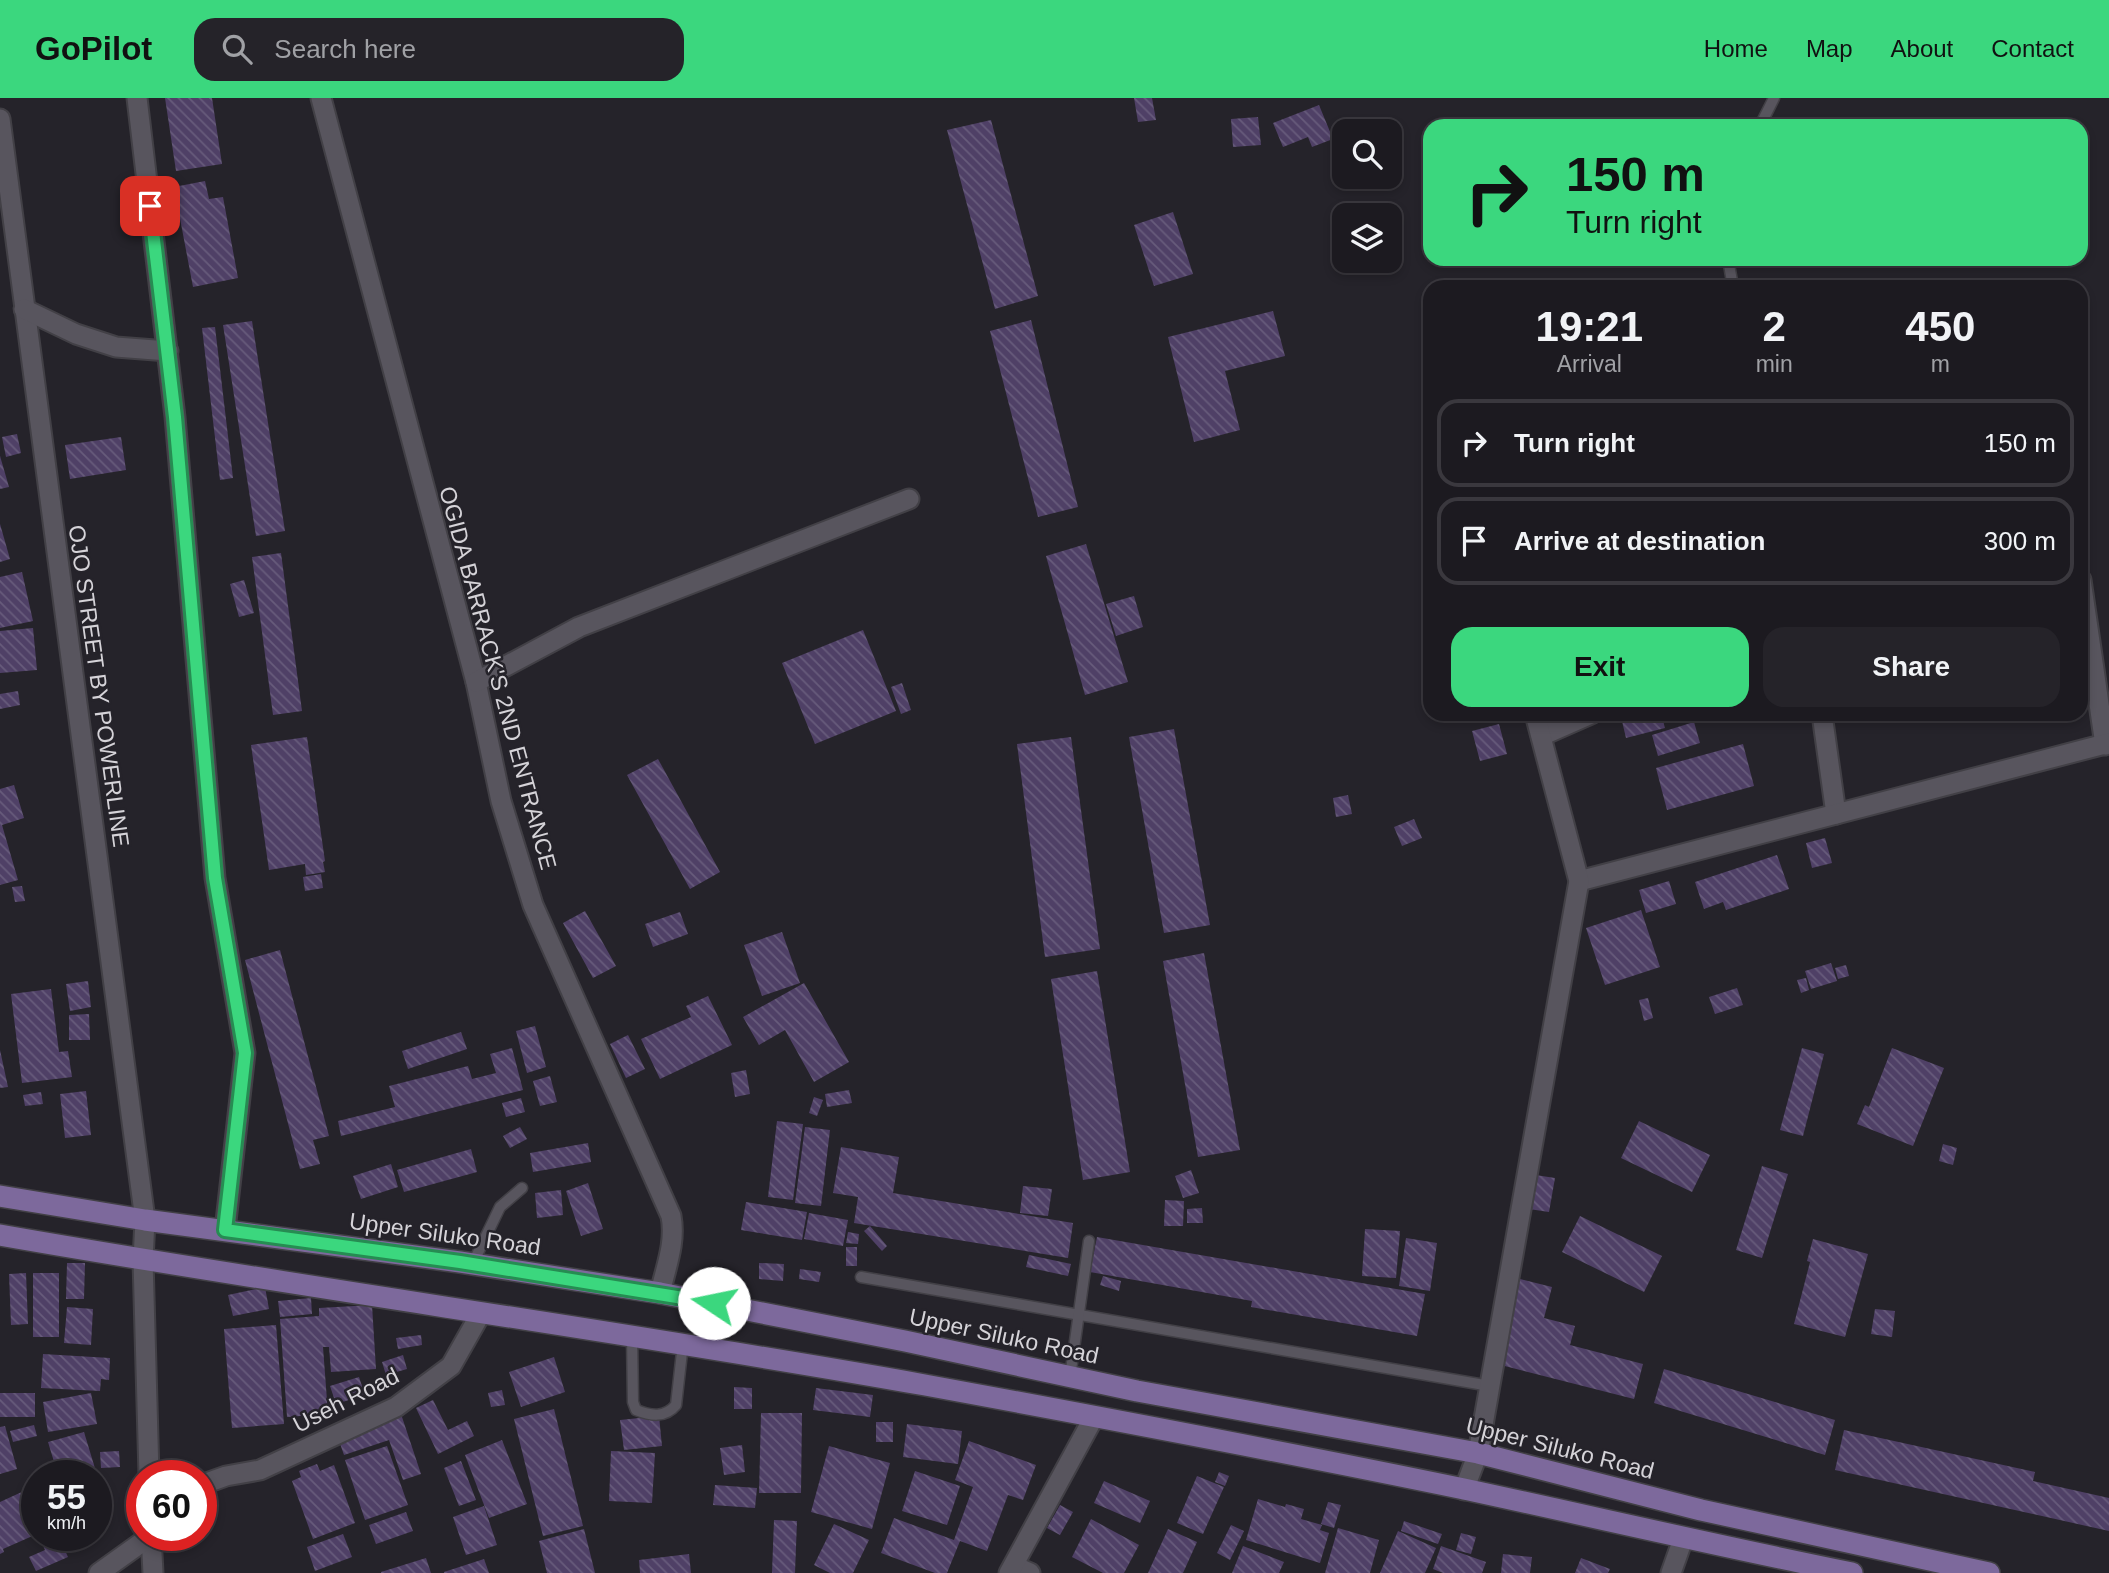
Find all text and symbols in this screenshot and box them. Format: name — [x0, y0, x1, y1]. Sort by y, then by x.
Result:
search box — [194, 18, 684, 81]
text: GoPilot — [35, 30, 152, 67]
icon: search — [218, 30, 256, 68]
text: Search here — [274, 34, 416, 64]
text: Home — [1704, 35, 1768, 62]
text: Map — [1806, 35, 1853, 62]
text: About — [1891, 35, 1953, 62]
text: Contact — [1991, 35, 2074, 62]
map controls — [1332, 119, 1402, 273]
button: search — [1332, 119, 1402, 189]
icon: right — [1451, 147, 1542, 238]
text: 150 m — [1566, 147, 1705, 201]
pin — [120, 176, 180, 236]
icon: arrive — [131, 187, 169, 225]
button: layers — [1332, 203, 1402, 273]
text: Turn right — [1566, 204, 1702, 240]
text: 19:21 — [1536, 303, 1643, 350]
text: 2 — [1762, 303, 1786, 350]
text: 450 — [1905, 303, 1975, 350]
text: Arrival — [1557, 351, 1622, 377]
text: min — [1756, 351, 1793, 377]
text: m — [1931, 351, 1950, 377]
icon: right — [1455, 424, 1493, 462]
text: Turn right — [1514, 428, 1635, 458]
text: 150 m — [1984, 428, 2056, 458]
street label: OGIDA BARRACK'S 2ND ENTRANCE — [434, 484, 562, 872]
icon: arrive — [1455, 522, 1493, 560]
street label: OJO STREET BY POWERLINE — [64, 523, 134, 849]
text: Arrive at destination — [1514, 526, 1765, 556]
text: 300 m — [1984, 526, 2056, 556]
button: Exit — [1451, 627, 1749, 707]
button: Share — [1763, 627, 2060, 707]
street label: Upper Siluko Road — [348, 1208, 542, 1260]
position arrow — [677, 1266, 751, 1340]
street label: Upper Siluko Road — [907, 1303, 1101, 1369]
street label: Useh Road — [289, 1362, 403, 1438]
street label: Upper Siluko Road — [1463, 1412, 1657, 1484]
speed limit sign: 60 — [126, 1460, 217, 1551]
text: 55 — [47, 1477, 86, 1516]
text: km/h — [47, 1513, 86, 1533]

